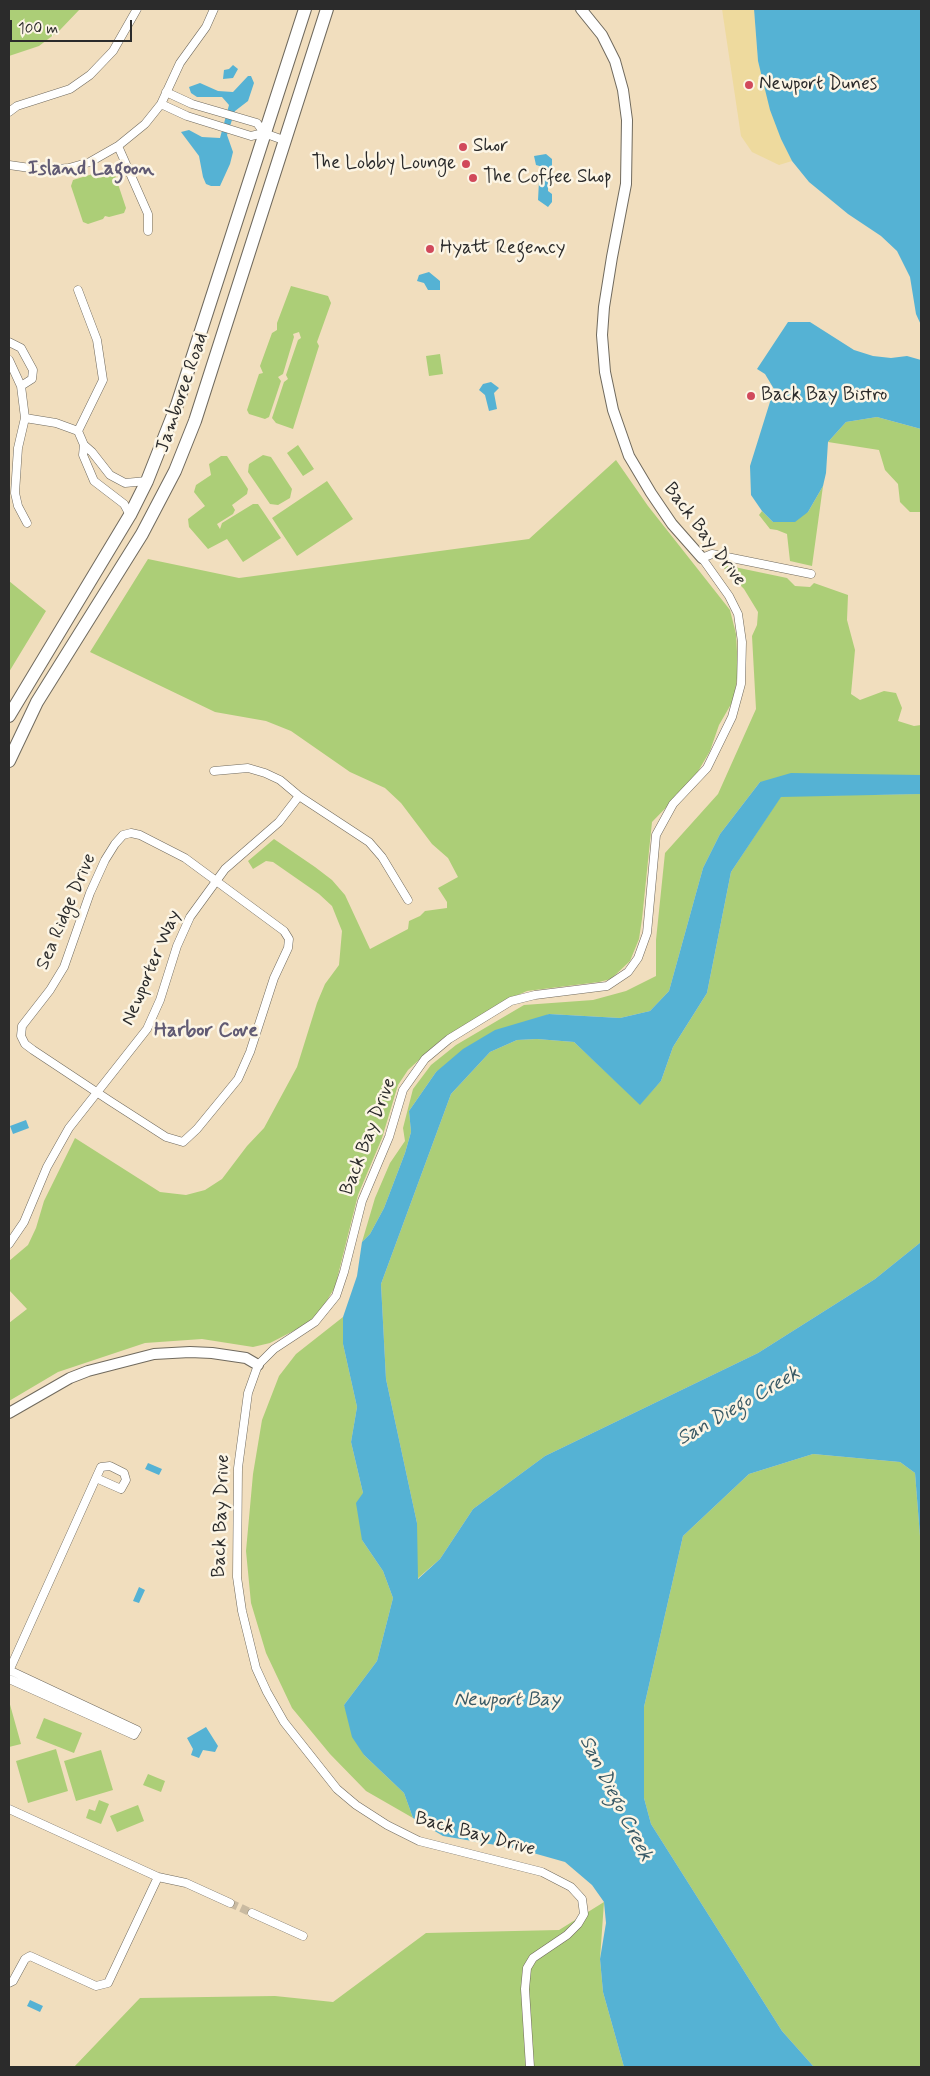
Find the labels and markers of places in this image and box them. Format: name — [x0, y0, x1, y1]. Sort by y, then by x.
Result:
place label: Newport Dunes — [759, 74, 877, 96]
marker: Newport Dunes — [743, 79, 755, 91]
place label: Shor — [473, 136, 508, 158]
marker: Shor — [457, 141, 469, 153]
place label: The Lobby Lounge — [311, 153, 456, 175]
marker: The Lobby Lounge — [460, 158, 472, 170]
place label: The Coffee Shop — [483, 167, 612, 189]
marker: The Coffee Shop — [467, 172, 479, 184]
place label: Hyatt Regency — [440, 238, 565, 260]
marker: Hyatt Regency — [424, 243, 436, 255]
place label: Back Bay Bistro — [761, 385, 887, 407]
marker: Back Bay Bistro — [745, 390, 757, 402]

